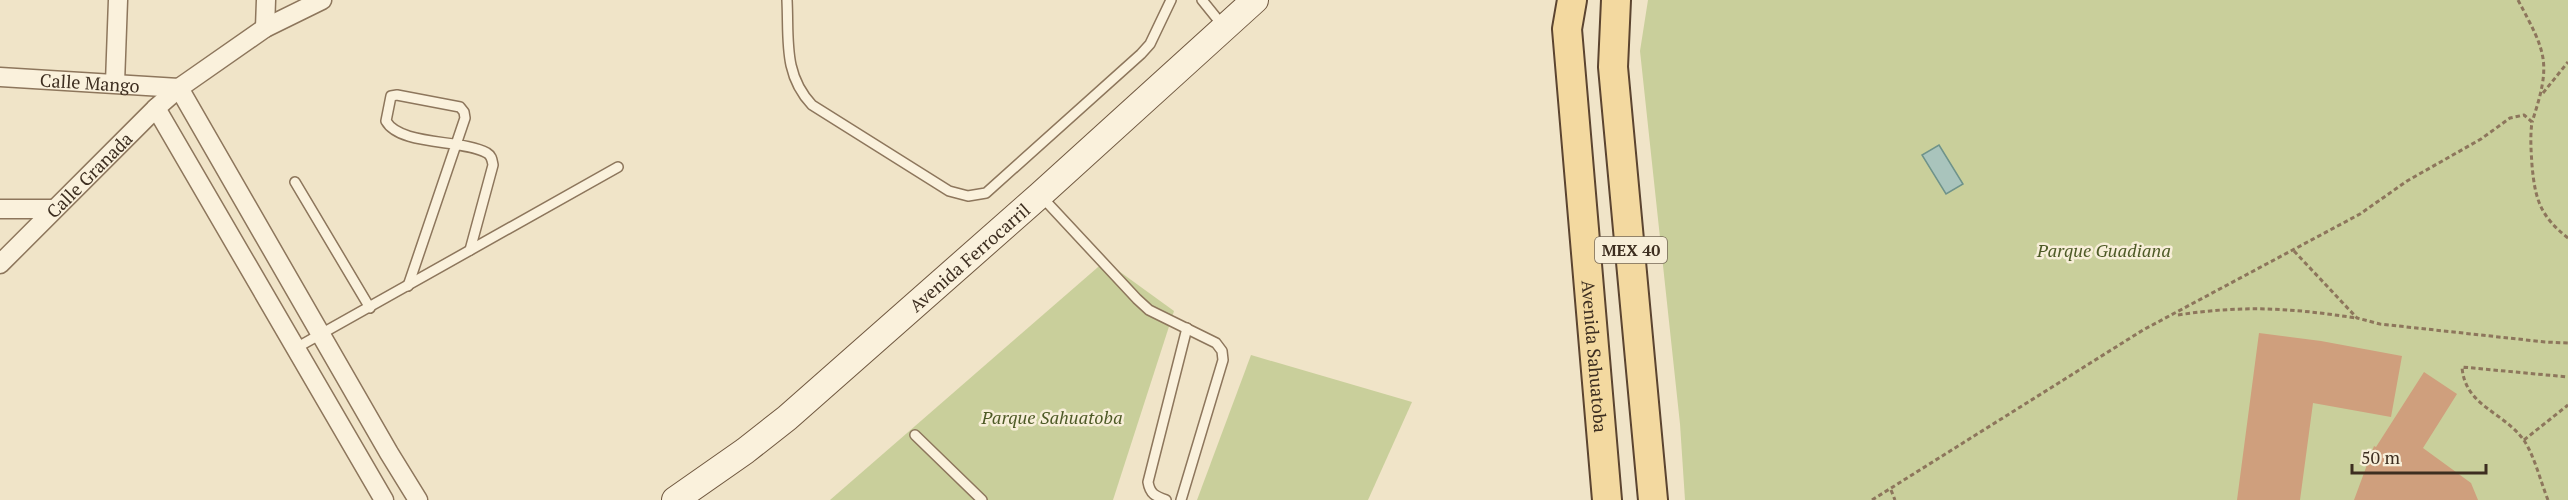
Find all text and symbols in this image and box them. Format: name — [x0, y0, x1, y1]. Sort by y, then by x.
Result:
street label: Calle Mango — [39, 67, 140, 98]
street label: Calle Granada — [41, 127, 137, 223]
street label: Avenida Ferrocarril — [904, 198, 1035, 317]
road number: MEX 40 — [1595, 237, 1667, 263]
park label: Parque Guadiana — [2036, 238, 2171, 262]
street label: Avenida Sahuatoba — [1576, 279, 1613, 434]
park label: Parque Sahuatoba — [980, 405, 1123, 429]
scale bar — [2352, 437, 2486, 475]
text: 50 m — [2361, 445, 2401, 469]

